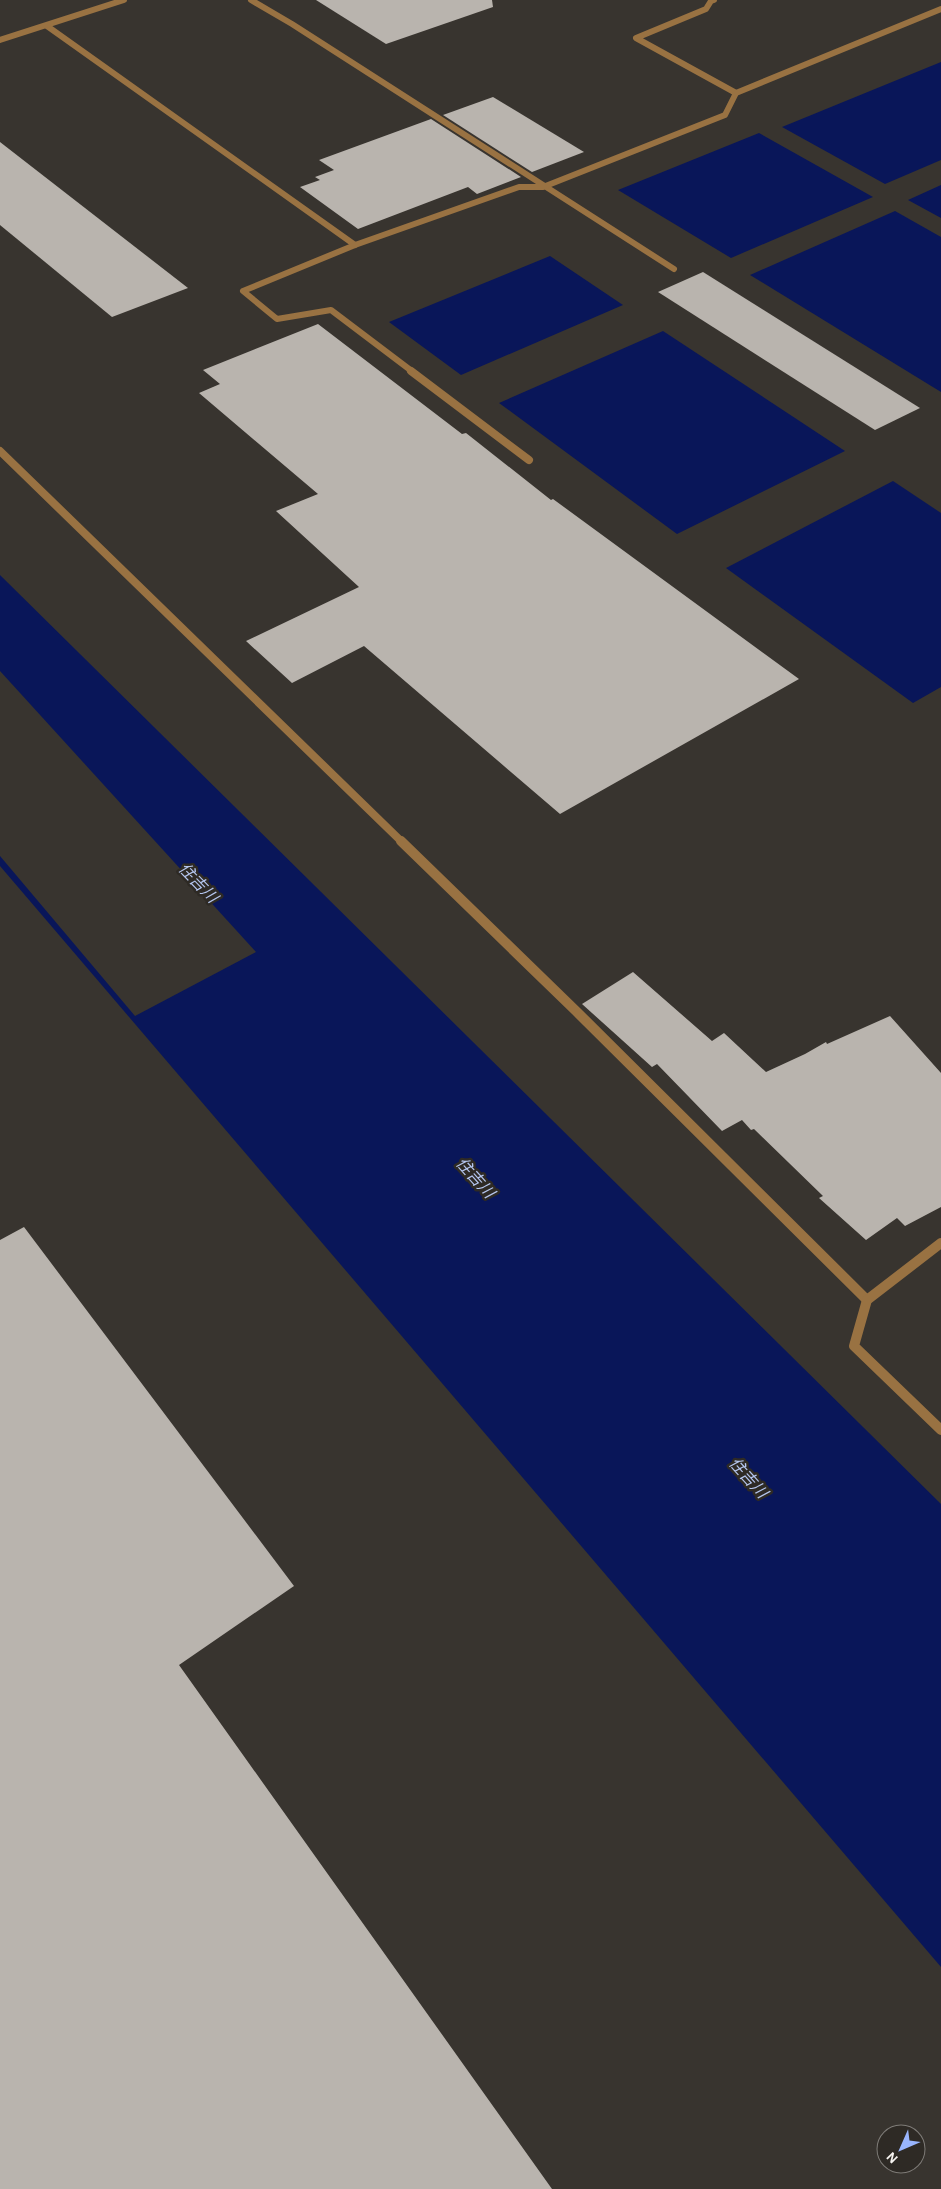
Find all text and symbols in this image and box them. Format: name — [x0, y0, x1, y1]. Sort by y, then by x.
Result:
water label: 住吉川 — [176, 859, 223, 907]
water label: 住吉川 — [453, 1154, 499, 1203]
water label: 住吉川 — [726, 1454, 772, 1503]
north arrow — [876, 2124, 926, 2174]
text: N — [884, 2149, 901, 2166]

